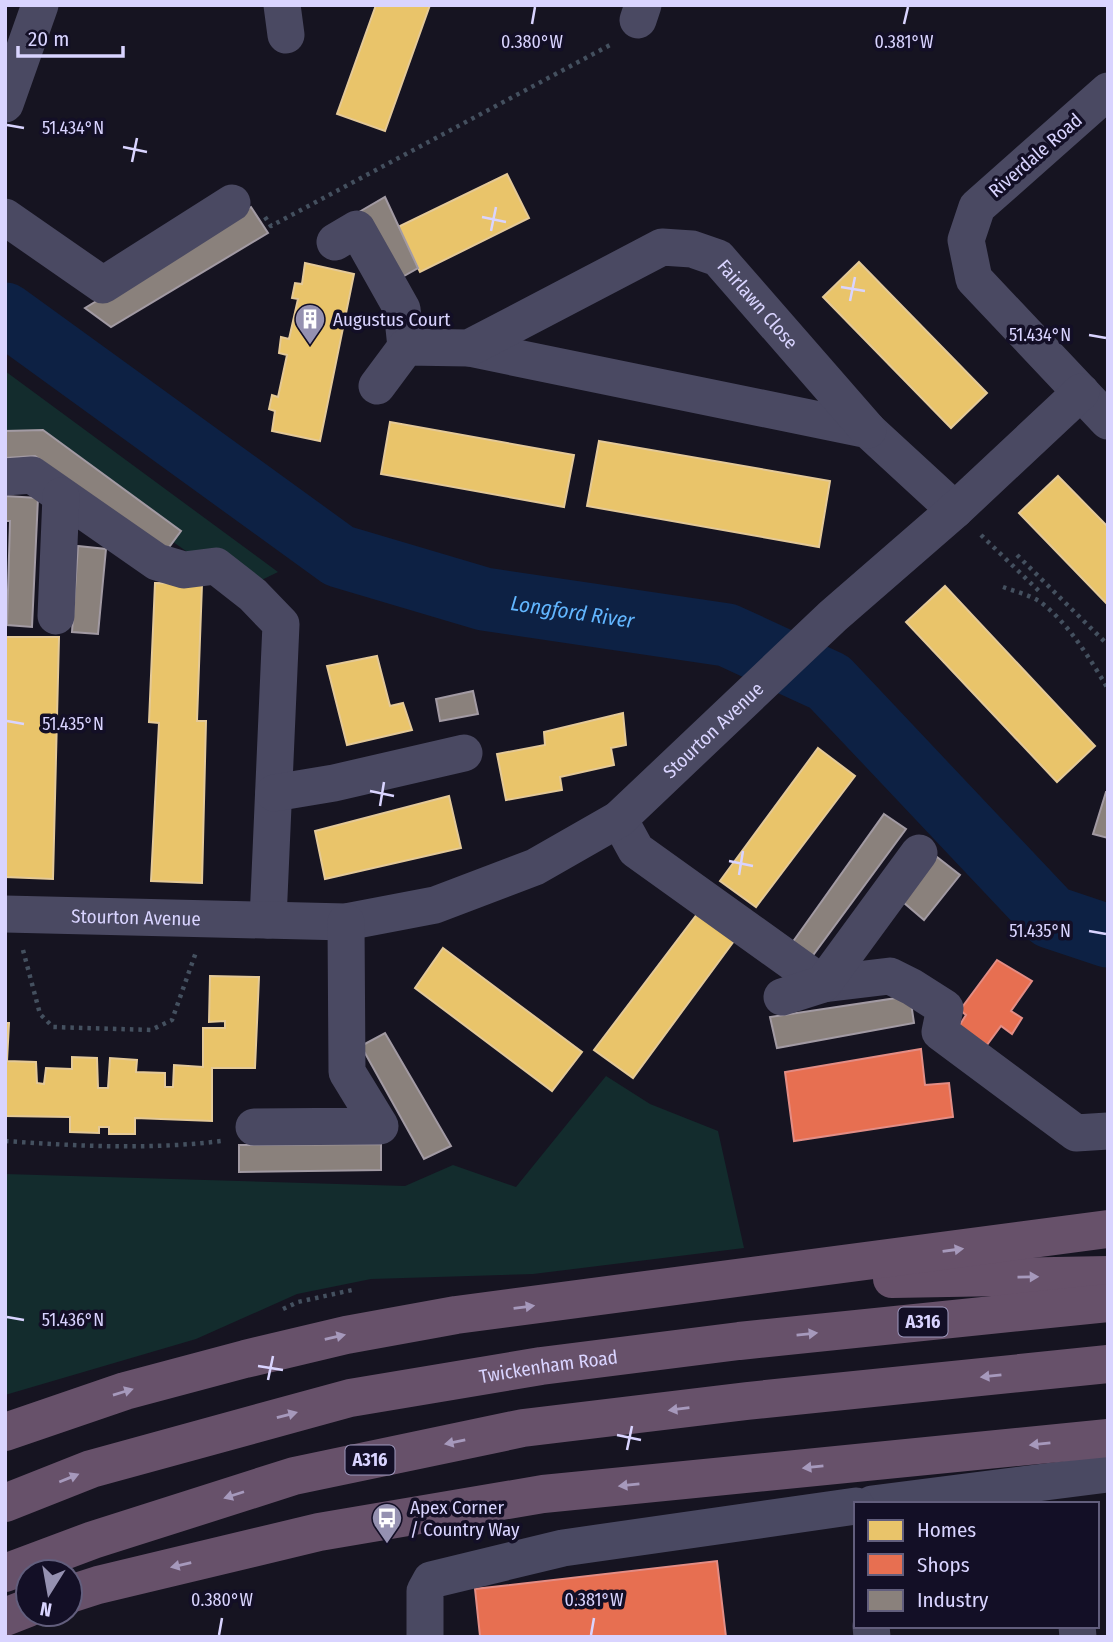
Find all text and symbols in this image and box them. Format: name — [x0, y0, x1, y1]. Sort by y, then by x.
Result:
scale bar — [18, 14, 122, 58]
text: 20 m — [28, 26, 69, 52]
text: 0.380°W — [501, 31, 563, 53]
text: 0.381°W — [875, 31, 934, 53]
street label: Riverdale Road — [984, 108, 1087, 202]
text: 51.434°N — [42, 117, 104, 139]
street label: Fairlawn Close — [713, 255, 803, 354]
building icon: Augustus Court — [293, 302, 327, 346]
place label: Augustus Court — [333, 308, 451, 331]
text: 51.434°N — [1009, 324, 1071, 346]
water label: Longford River — [509, 590, 637, 634]
street label: Stourton Avenue — [658, 677, 768, 783]
text: 51.435°N — [42, 713, 104, 735]
street label: Stourton Avenue — [71, 905, 201, 931]
text: 51.435°N — [1009, 920, 1071, 942]
one-way arrow — [942, 1244, 964, 1255]
one-way arrow — [1018, 1271, 1040, 1283]
one-way arrow — [513, 1301, 535, 1312]
road number: A316 — [898, 1308, 948, 1336]
text: 51.436°N — [42, 1309, 104, 1331]
one-way arrow — [796, 1329, 818, 1340]
one-way arrow — [324, 1332, 346, 1343]
street label: Twickenham Road — [478, 1345, 619, 1388]
one-way arrow — [980, 1371, 1002, 1382]
one-way arrow — [113, 1386, 134, 1396]
one-way arrow — [668, 1404, 690, 1415]
one-way arrow — [276, 1409, 298, 1420]
one-way arrow — [444, 1437, 466, 1448]
one-way arrow — [1029, 1439, 1051, 1450]
road number: A316 — [346, 1446, 394, 1475]
one-way arrow — [802, 1461, 824, 1472]
one-way arrow — [58, 1472, 79, 1483]
one-way arrow — [618, 1480, 640, 1491]
one-way arrow — [223, 1491, 244, 1501]
place label: Apex Corner / Country Way — [410, 1496, 520, 1541]
bus stop icon: Apex Corner / Country Way — [370, 1501, 404, 1545]
legend — [854, 1502, 1099, 1628]
text: Homes — [917, 1517, 976, 1543]
text: Shops — [917, 1552, 970, 1578]
north arrow — [14, 1558, 84, 1628]
one-way arrow — [170, 1560, 192, 1571]
text: Industry — [917, 1587, 989, 1613]
text: 0.380°W — [191, 1589, 253, 1611]
text: 0.381°W — [565, 1589, 624, 1611]
text: N — [38, 1597, 54, 1622]

